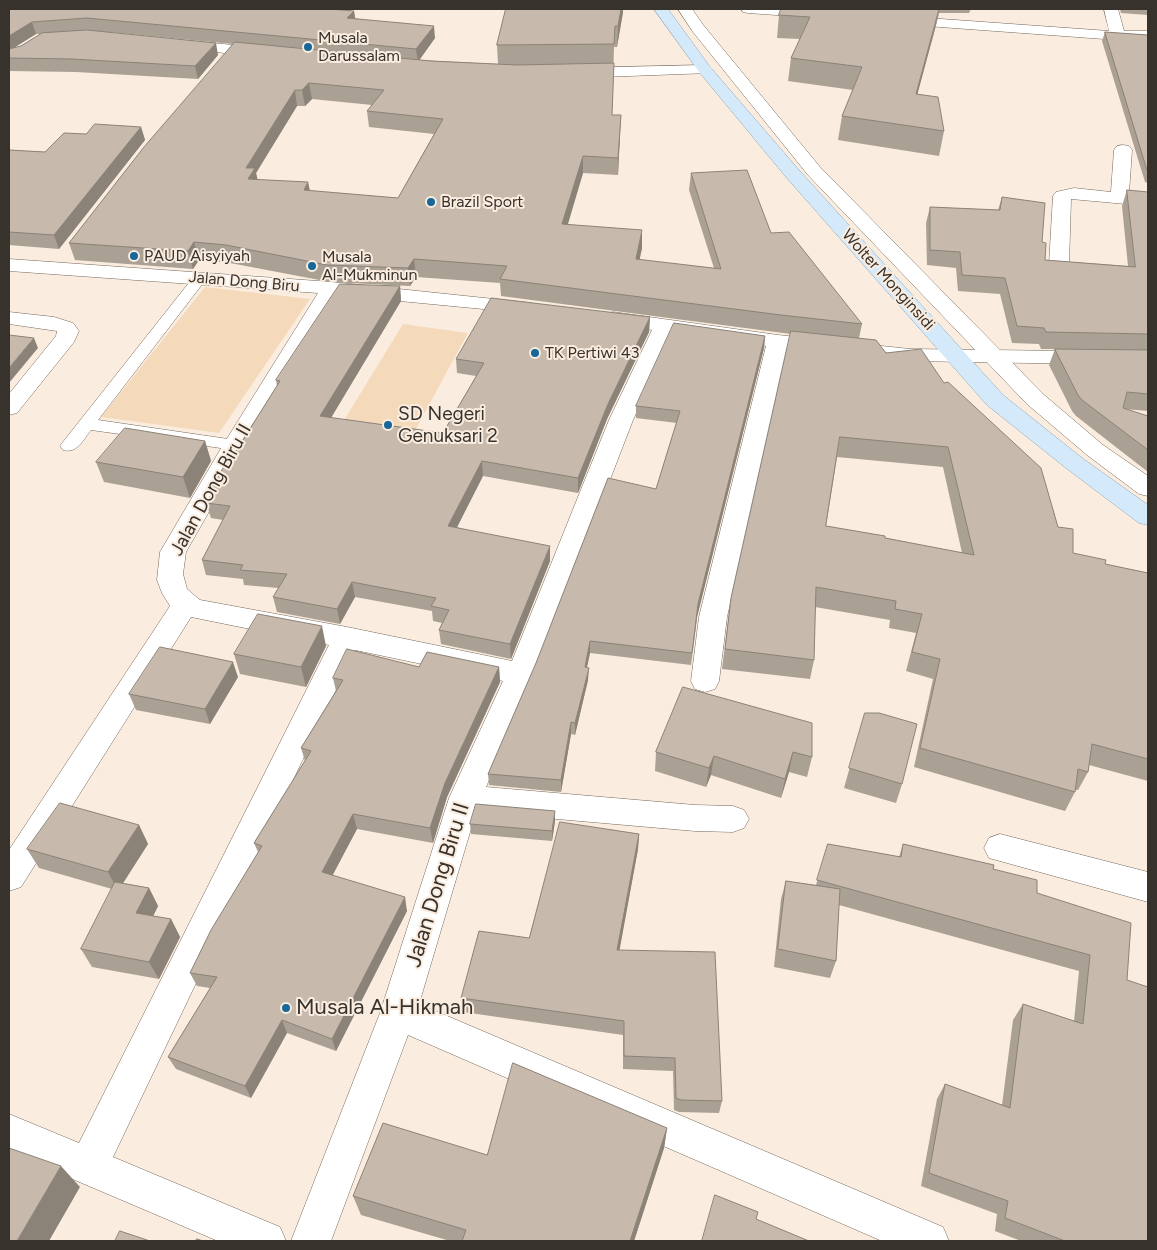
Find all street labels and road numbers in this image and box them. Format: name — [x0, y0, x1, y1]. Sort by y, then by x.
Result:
street label: Wolter Monginsidi — [837, 225, 939, 335]
street label: Jalan Dong Biru — [188, 268, 300, 296]
street label: Jalan Dong Biru II — [165, 420, 257, 560]
street label: Jalan Dong Biru II — [400, 800, 476, 970]

